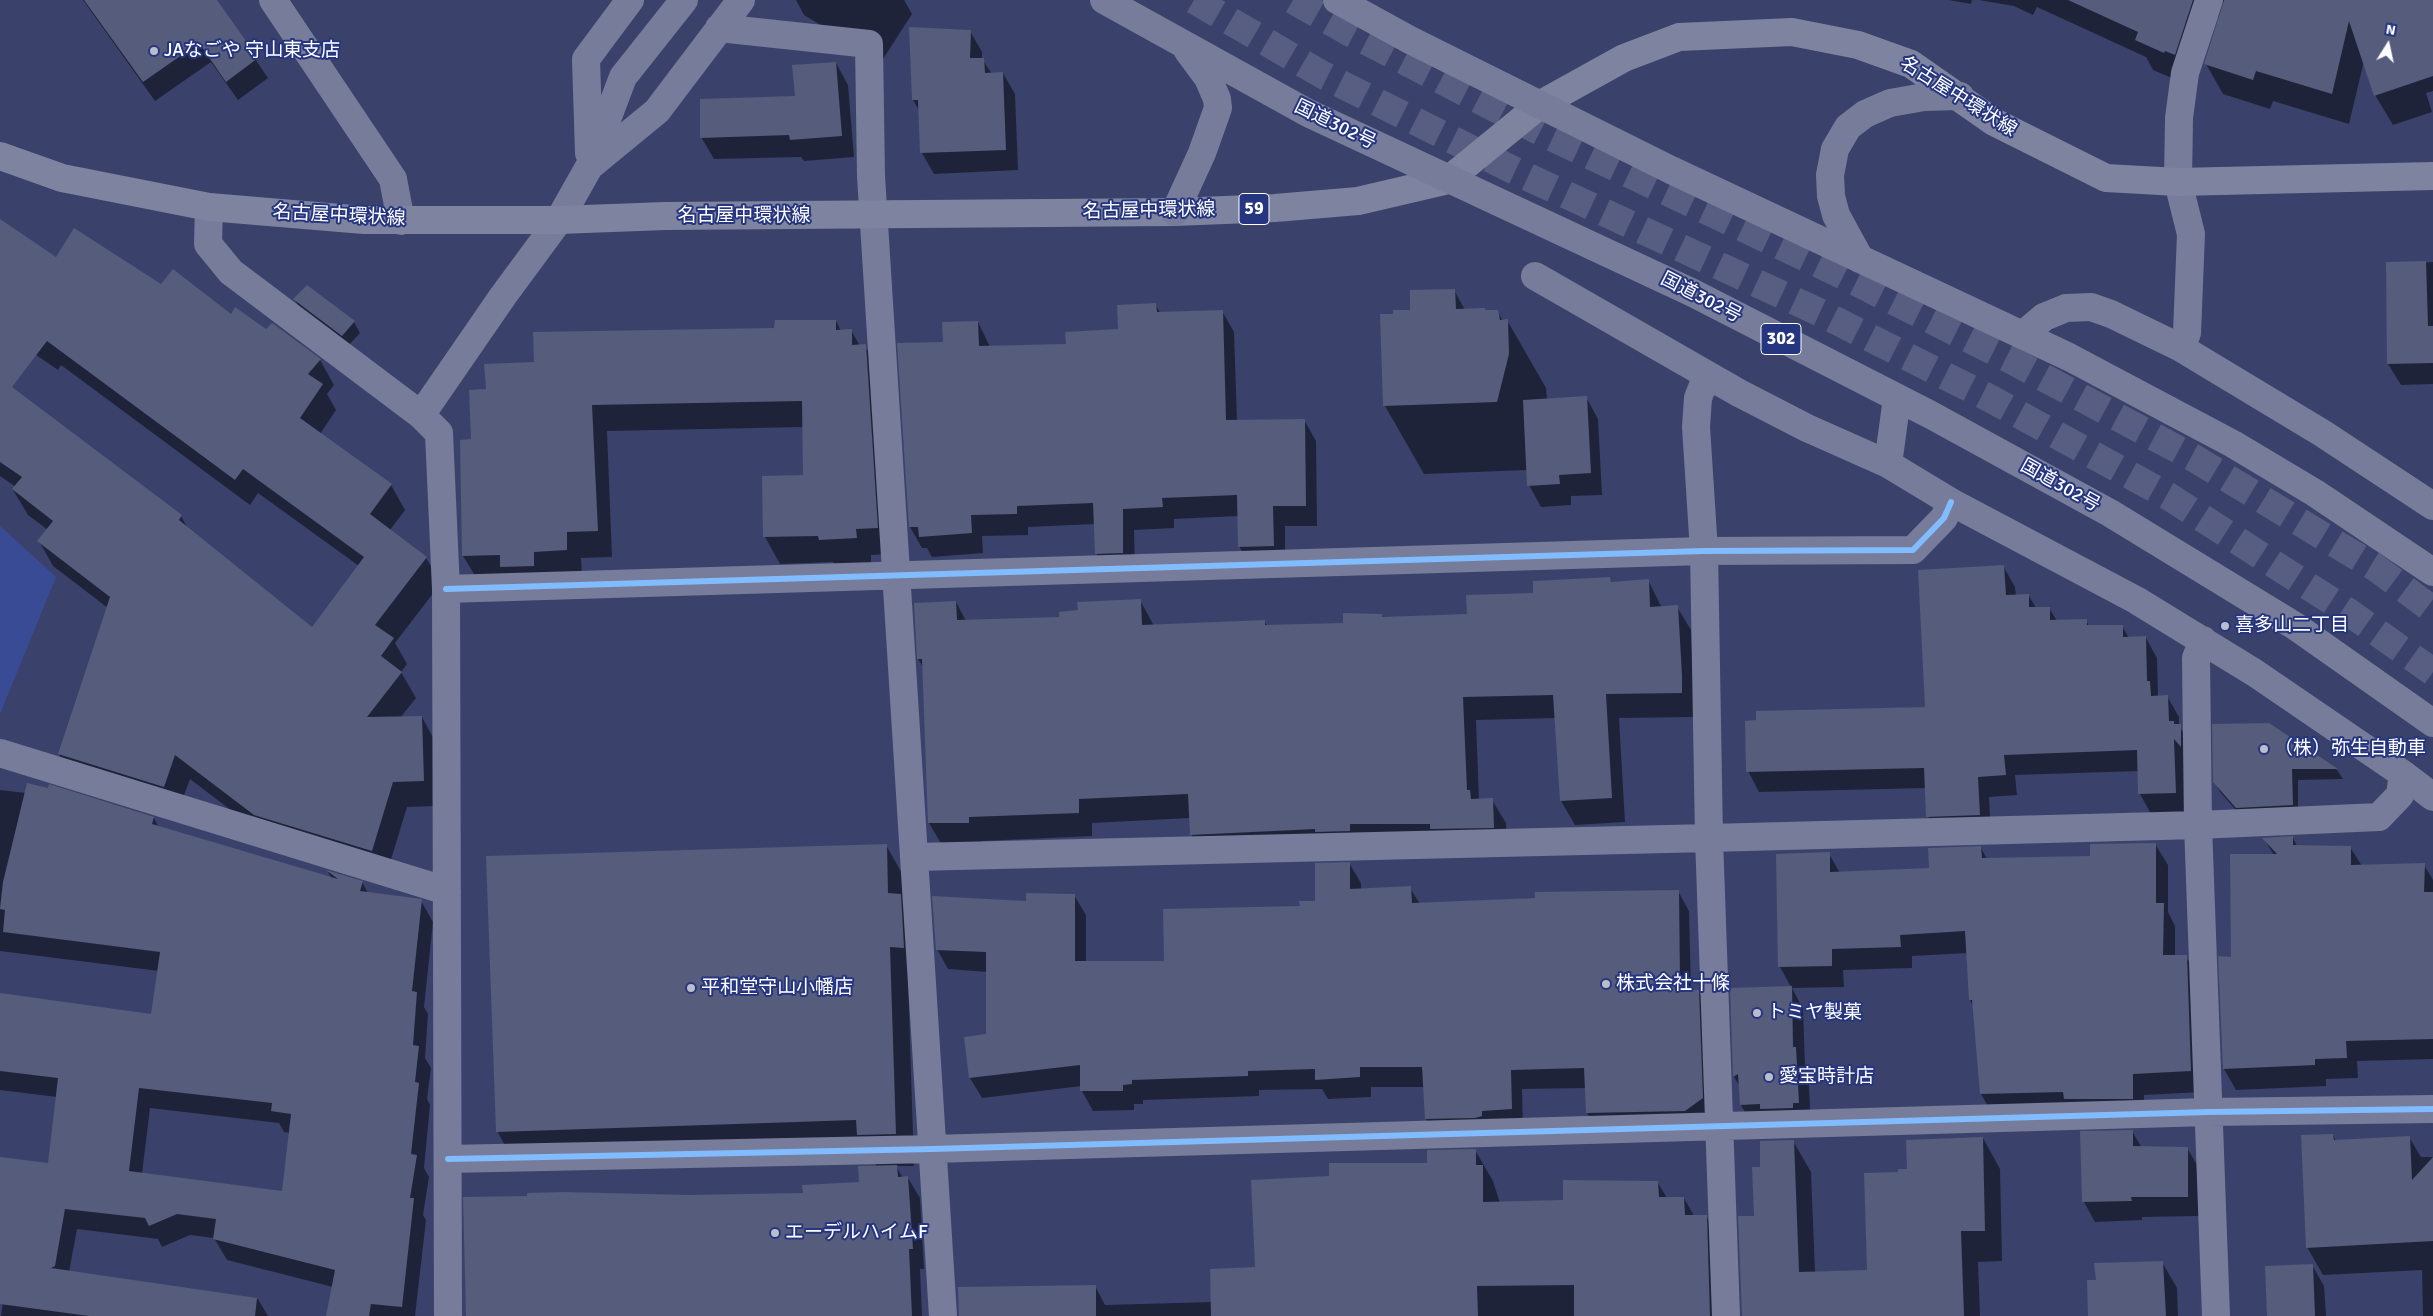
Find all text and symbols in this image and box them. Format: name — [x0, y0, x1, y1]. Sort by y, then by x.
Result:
north arrow — [2363, 20, 2413, 70]
text: N — [2384, 21, 2397, 39]
place label: JAなごや 守山東支店 — [164, 40, 340, 62]
marker: JAなごや 守山東支店 — [148, 45, 160, 57]
street label: 名古屋中環状線 — [1896, 52, 2020, 142]
street label: 国道302号 — [1291, 96, 1379, 154]
road number: 59 — [1239, 193, 1269, 224]
street label: 名古屋中環状線 — [1082, 198, 1216, 224]
street label: 名古屋中環状線 — [272, 201, 406, 231]
street label: 名古屋中環状線 — [678, 205, 810, 227]
street label: 国道302号 — [1657, 268, 1745, 328]
road number: 302 — [1761, 324, 1801, 354]
street label: 国道302号 — [2016, 455, 2104, 517]
place label: 喜多山二丁目 — [2235, 615, 2349, 637]
marker: 喜多山二丁目 — [2219, 620, 2231, 632]
place label: （株）弥生自動車 — [2274, 738, 2426, 760]
marker: （株）弥生自動車 — [2258, 743, 2270, 755]
place label: 株式会社十條 — [1616, 973, 1730, 995]
place label: 平和堂守山小幡店 — [701, 977, 853, 999]
marker: 株式会社十條 — [1600, 978, 1612, 990]
marker: 平和堂守山小幡店 — [685, 982, 697, 994]
place label: トミヤ製菓 — [1767, 1002, 1862, 1024]
marker: トミヤ製菓 — [1751, 1007, 1763, 1019]
place label: 愛宝時計店 — [1779, 1066, 1874, 1088]
marker: 愛宝時計店 — [1763, 1071, 1775, 1083]
place label: エーデルハイムF — [785, 1222, 928, 1244]
marker: エーデルハイムF — [769, 1227, 781, 1239]

